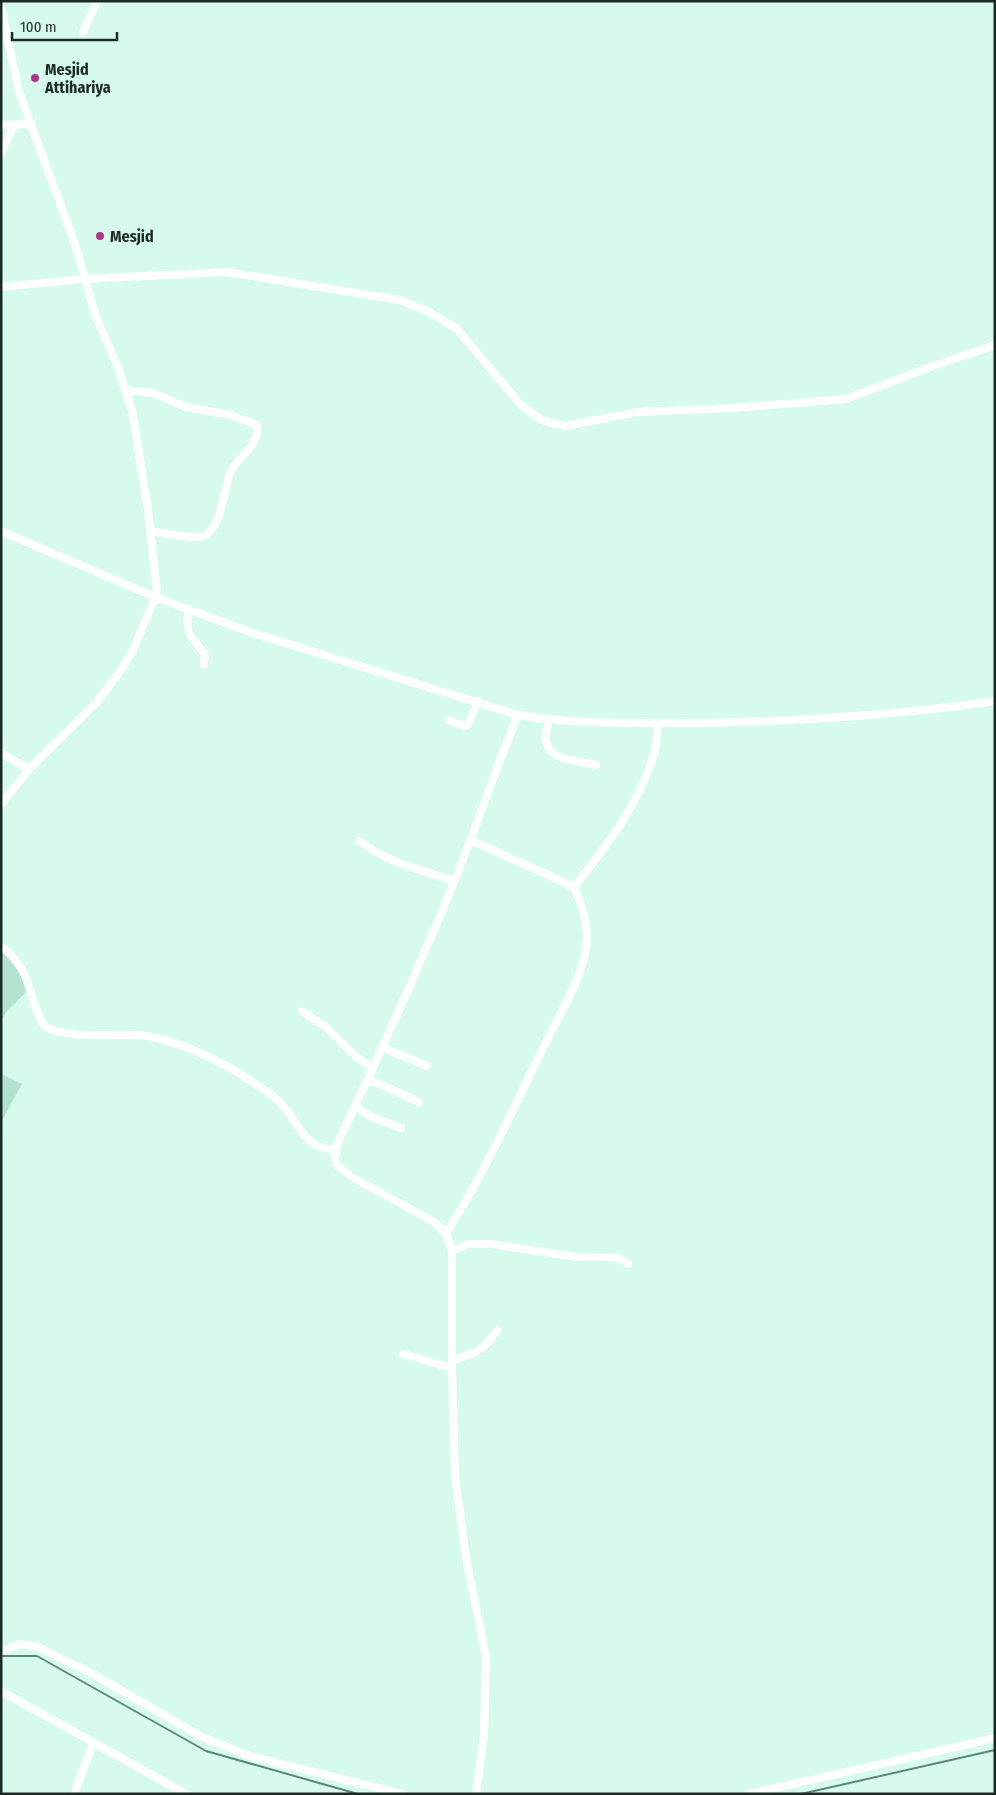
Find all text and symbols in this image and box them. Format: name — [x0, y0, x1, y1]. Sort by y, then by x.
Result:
scale bar — [12, 10, 118, 42]
text: 100 m — [20, 18, 57, 36]
place label: Mesjid Attihariya — [44, 60, 111, 97]
marker: Mesjid Attihariya — [29, 72, 41, 84]
place label: Mesjid — [110, 227, 154, 246]
marker: Mesjid — [94, 230, 106, 242]

